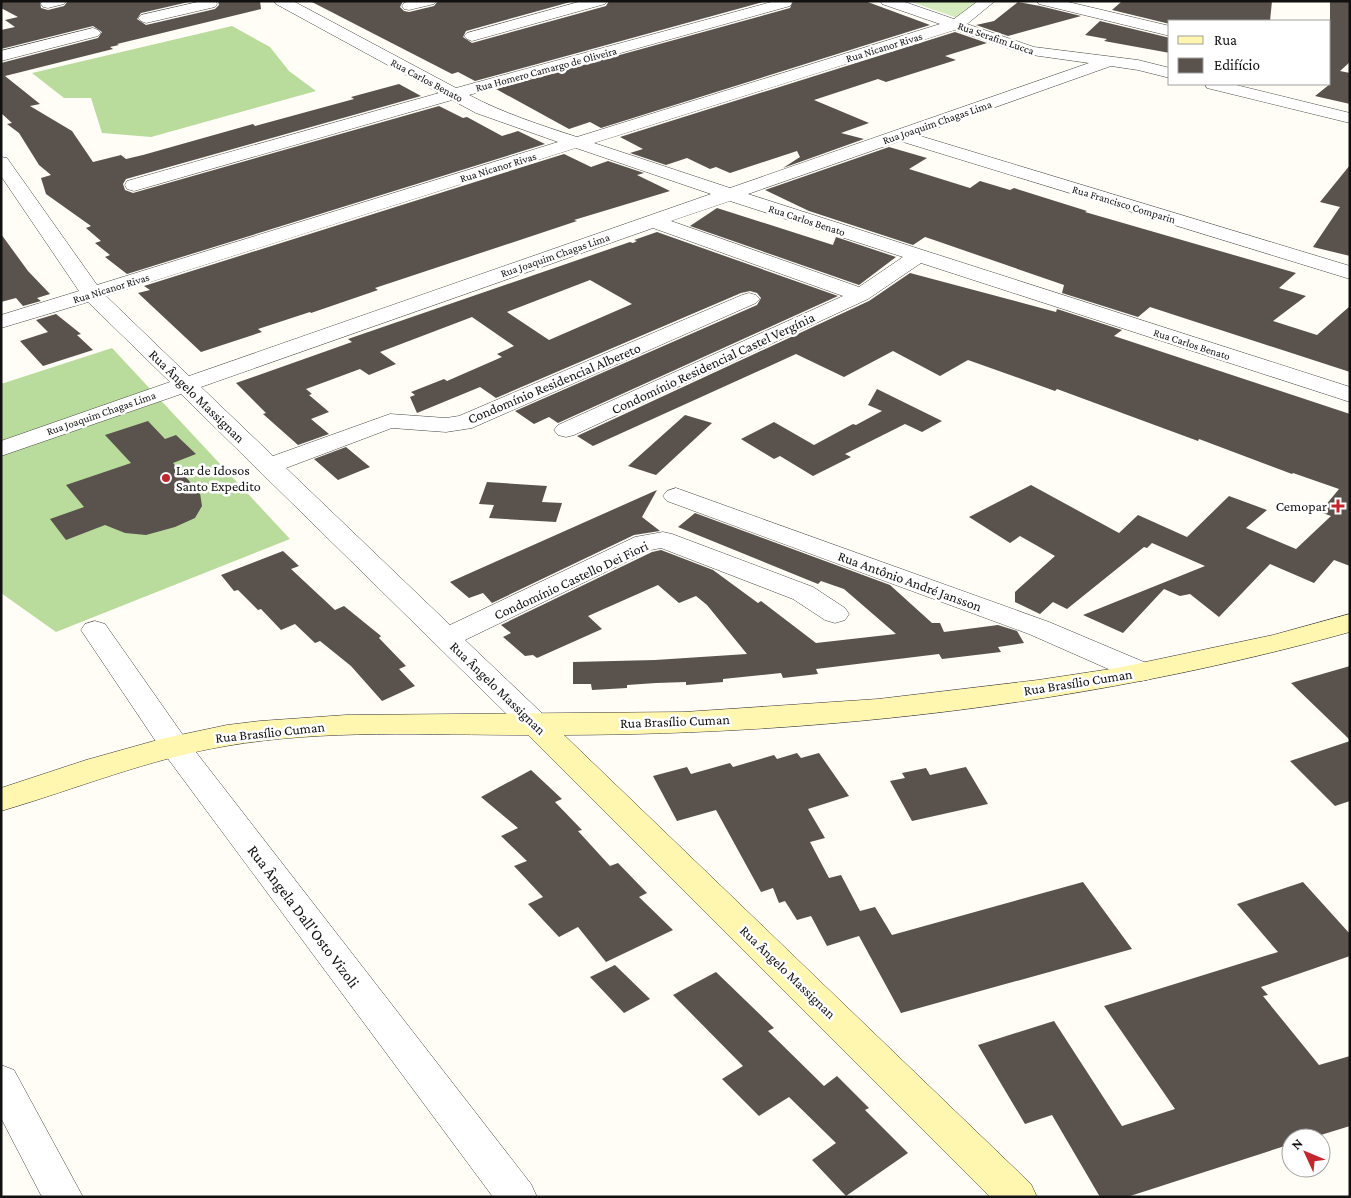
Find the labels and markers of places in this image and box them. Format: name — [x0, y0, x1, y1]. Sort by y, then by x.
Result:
place label: Lar de Idosos Santo Expedito — [176, 462, 261, 494]
marker: Lar de Idosos Santo Expedito — [160, 472, 172, 484]
place label: Cemopar — [1276, 498, 1327, 514]
marker: Cemopar — [1331, 499, 1345, 513]

